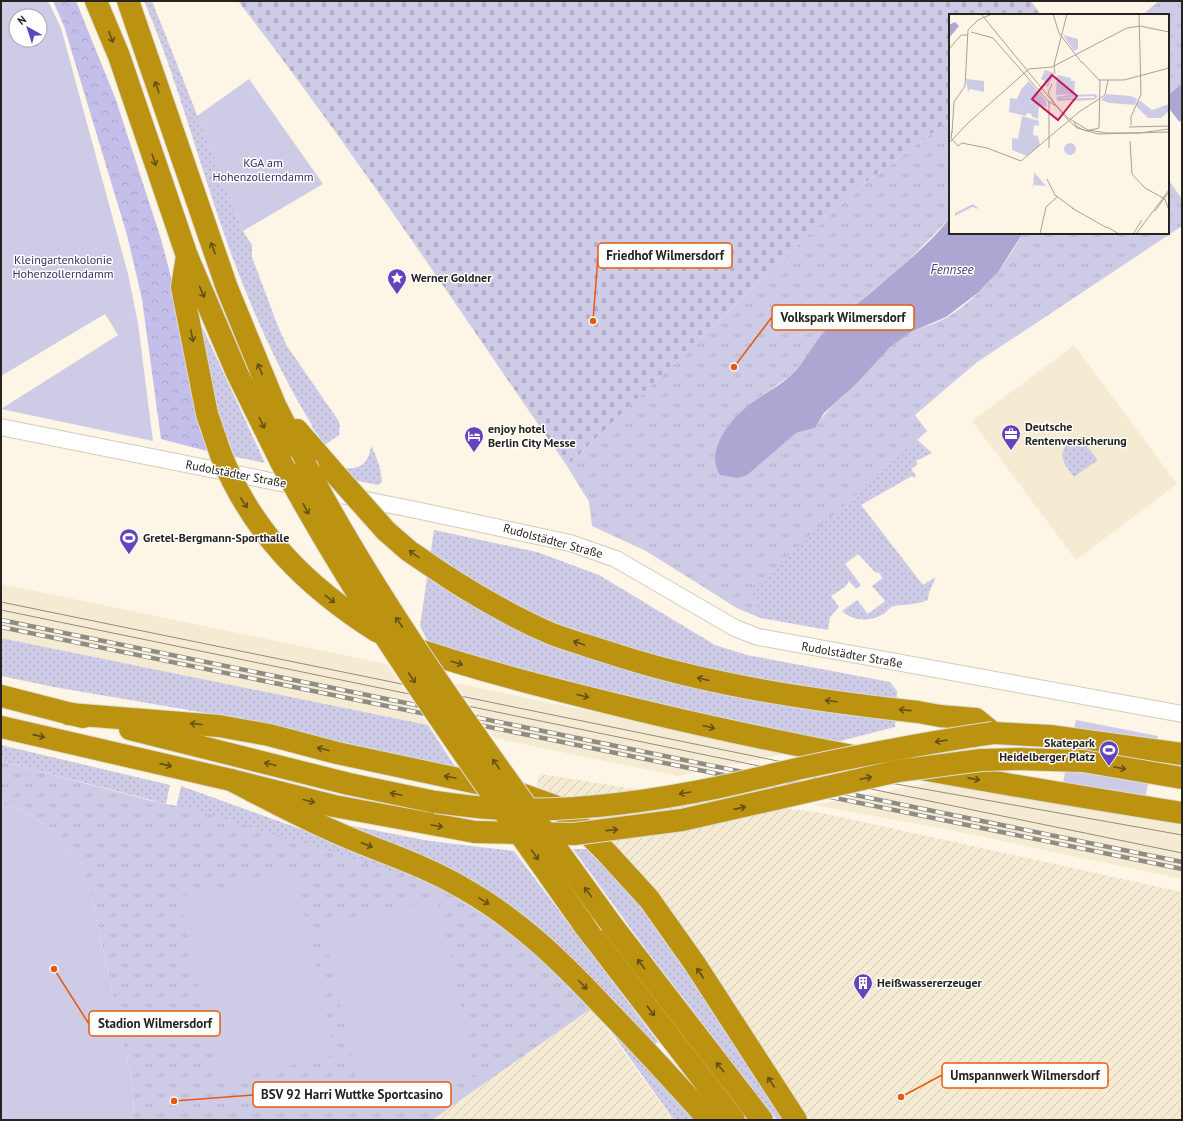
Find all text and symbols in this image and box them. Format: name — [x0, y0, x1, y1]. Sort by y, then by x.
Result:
north arrow — [8, 8, 48, 48]
text: N — [14, 13, 29, 28]
inset map — [949, 14, 1169, 234]
one-way arrow — [108, 30, 116, 42]
one-way arrow — [152, 81, 160, 93]
one-way arrow — [151, 153, 158, 166]
park label: KGA am Hohenzollerndamm — [213, 155, 313, 184]
one-way arrow — [209, 241, 216, 254]
callout: Friedhof Wilmersdorf — [598, 243, 732, 268]
text: Friedhof Wilmersdorf — [606, 247, 725, 264]
park label: Kleingartenkolonie Hohenzollerndamm — [13, 252, 113, 281]
water label: Fennsee — [930, 261, 974, 278]
place icon: Werner Goldner — [386, 267, 408, 295]
place label: Werner Goldner — [411, 270, 492, 285]
one-way arrow — [199, 286, 206, 298]
callout: Volkspark Wilmersdorf — [772, 305, 914, 330]
text: Volkspark Wilmersdorf — [780, 309, 906, 326]
one-way arrow — [188, 329, 196, 342]
one-way arrow — [256, 363, 263, 375]
one-way arrow — [259, 417, 266, 429]
place label: Deutsche Rentenversicherung — [1025, 419, 1127, 448]
place label: enjoy hotel Berlin City Messe — [488, 421, 576, 450]
office icon: Deutsche Rentenversicherung — [1000, 423, 1022, 451]
hotel icon: enjoy hotel Berlin City Messe — [463, 425, 485, 453]
street label: Rudolstädter Straße — [184, 456, 288, 491]
one-way arrow — [240, 497, 248, 508]
one-way arrow — [302, 502, 310, 514]
street label: Rudolstädter Straße — [502, 520, 605, 561]
sports icon: Gretel-Bergmann-Sporthalle — [118, 527, 140, 555]
place label: Gretel-Bergmann-Sporthalle — [143, 530, 289, 545]
one-way arrow — [408, 550, 419, 558]
one-way arrow — [325, 595, 336, 604]
one-way arrow — [395, 617, 403, 628]
street label: Rudolstädter Straße — [800, 638, 904, 671]
one-way arrow — [572, 639, 585, 646]
one-way arrow — [451, 660, 464, 667]
one-way arrow — [407, 673, 416, 684]
one-way arrow — [697, 675, 710, 683]
one-way arrow — [576, 693, 589, 701]
one-way arrow — [825, 698, 838, 705]
one-way arrow — [899, 707, 912, 714]
one-way arrow — [190, 721, 203, 728]
one-way arrow — [703, 724, 716, 731]
one-way arrow — [32, 732, 45, 740]
place label: Skatepark Heidelberger Platz — [999, 735, 1095, 764]
one-way arrow — [935, 737, 948, 745]
sports icon: Skatepark Heidelberger Platz — [1098, 739, 1120, 767]
one-way arrow — [317, 745, 330, 752]
one-way arrow — [492, 759, 500, 770]
one-way arrow — [264, 760, 277, 768]
one-way arrow — [159, 761, 172, 769]
one-way arrow — [1113, 764, 1126, 772]
one-way arrow — [444, 773, 457, 781]
one-way arrow — [859, 773, 872, 781]
one-way arrow — [967, 775, 980, 783]
one-way arrow — [390, 789, 403, 797]
one-way arrow — [679, 789, 692, 797]
one-way arrow — [303, 797, 316, 805]
one-way arrow — [733, 803, 746, 811]
one-way arrow — [430, 822, 443, 830]
one-way arrow — [605, 826, 618, 833]
one-way arrow — [361, 841, 373, 849]
one-way arrow — [531, 849, 539, 860]
one-way arrow — [584, 887, 592, 898]
one-way arrow — [478, 897, 489, 905]
one-way arrow — [637, 959, 646, 970]
one-way arrow — [696, 968, 704, 979]
building icon: Heißwassererzeuger — [852, 972, 874, 1000]
place label: Heißwassererzeuger — [877, 975, 983, 990]
one-way arrow — [578, 979, 587, 989]
one-way arrow — [646, 1006, 655, 1017]
callout: Stadion Wilmersdorf — [89, 1011, 220, 1036]
text: Stadion Wilmersdorf — [98, 1015, 213, 1032]
one-way arrow — [716, 1062, 725, 1073]
callout: Umspannwerk Wilmersdorf — [942, 1063, 1108, 1088]
text: Umspannwerk Wilmersdorf — [950, 1067, 1101, 1084]
one-way arrow — [766, 1076, 774, 1088]
callout: BSV 92 Harri Wuttke Sportcasino — [253, 1082, 451, 1107]
text: BSV 92 Harri Wuttke Sportcasino — [261, 1086, 443, 1103]

